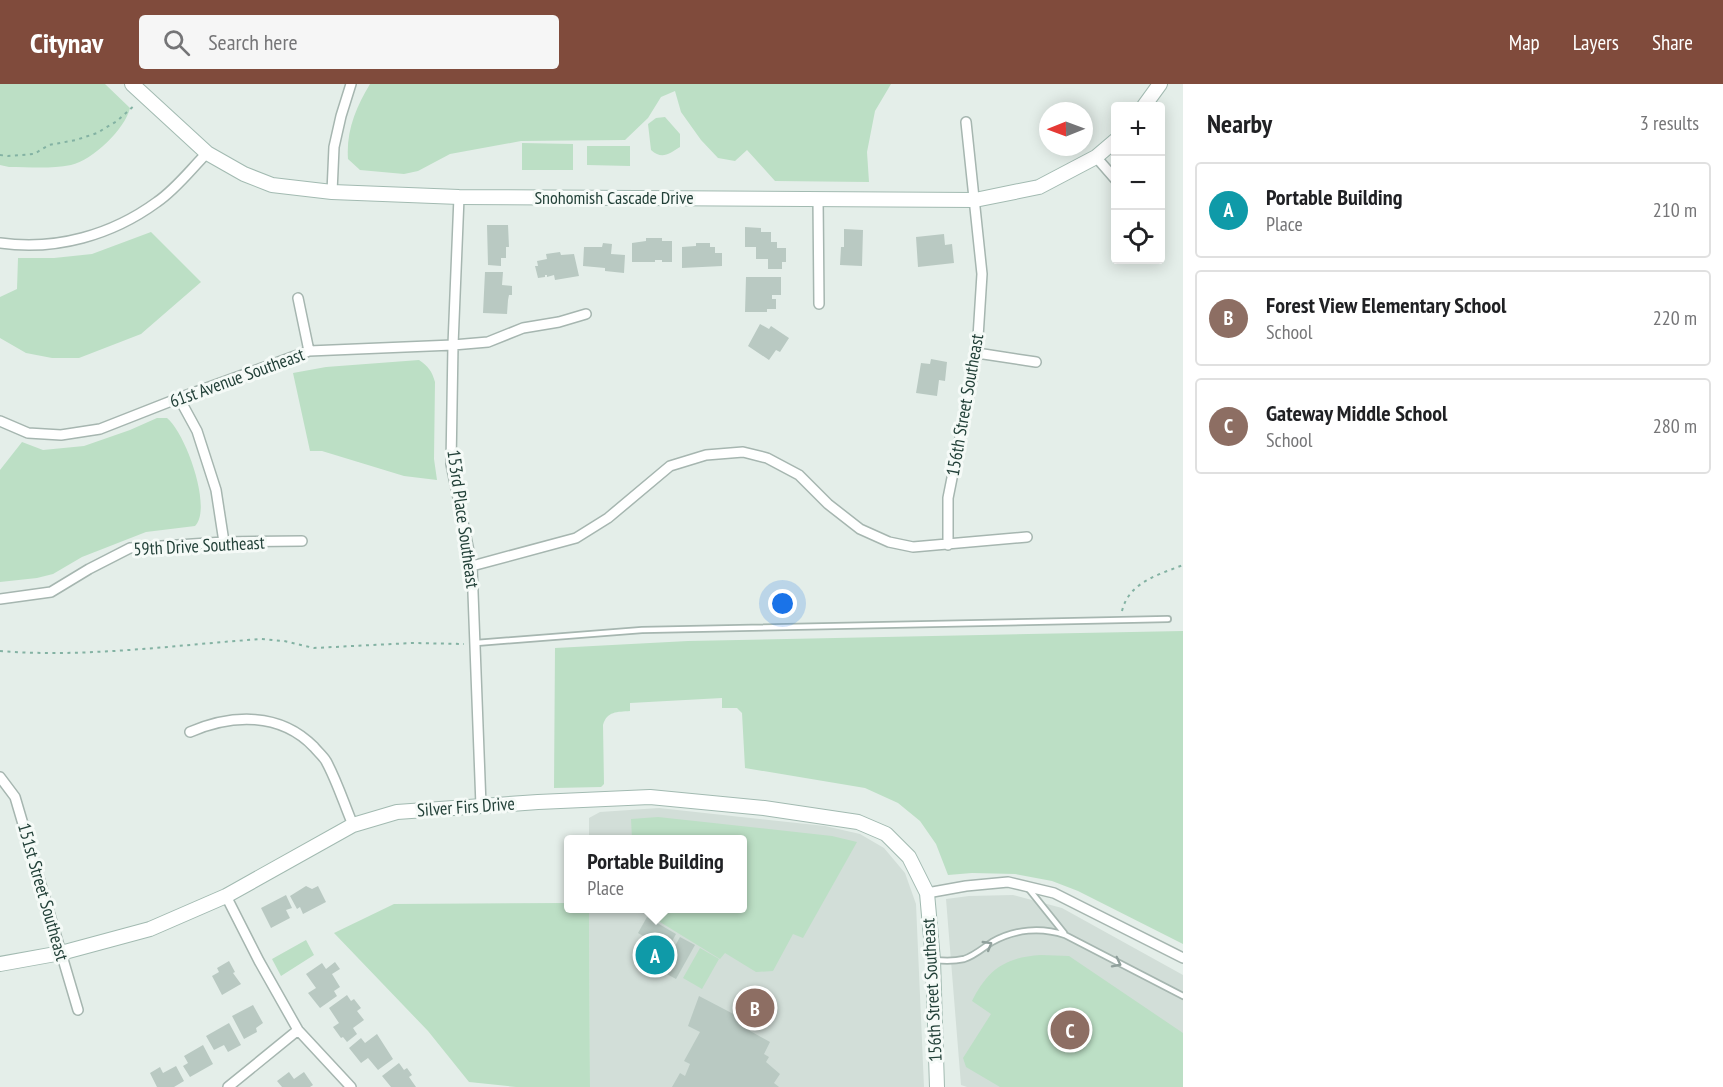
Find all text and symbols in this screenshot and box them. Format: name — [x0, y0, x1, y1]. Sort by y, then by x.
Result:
search box — [139, 15, 559, 69]
text: Citynav — [30, 24, 103, 61]
icon: search — [160, 26, 193, 59]
text: Search here — [208, 28, 298, 56]
text: Map — [1509, 29, 1540, 56]
text: Layers — [1573, 29, 1619, 56]
text: Share — [1652, 29, 1693, 56]
north arrow — [1039, 102, 1093, 156]
map controls — [1111, 102, 1165, 264]
button: + — [1111, 102, 1165, 156]
text: Nearby — [1207, 107, 1272, 140]
text: 3 results — [1640, 110, 1699, 136]
button: − — [1111, 156, 1165, 210]
text: Portable Building — [1266, 183, 1402, 211]
street label: Snohomish Cascade Drive — [534, 186, 694, 209]
text: A — [1223, 197, 1234, 223]
text: 210 m — [1653, 197, 1697, 223]
button: locate — [1111, 210, 1165, 264]
text: Place — [1266, 211, 1303, 237]
text: Forest View Elementary School — [1266, 291, 1506, 319]
text: B — [1224, 305, 1233, 331]
text: 220 m — [1653, 305, 1697, 331]
text: School — [1266, 319, 1312, 345]
street label: 156th Street Southeast — [941, 332, 988, 478]
street label: 61st Avenue Southeast — [166, 342, 307, 413]
text: Gateway Middle School — [1266, 399, 1447, 427]
text: C — [1224, 413, 1233, 439]
text: 280 m — [1653, 413, 1697, 439]
text: School — [1266, 427, 1312, 453]
street label: 153rd Place Southeast — [442, 448, 485, 590]
street label: 59th Drive Southeast — [133, 531, 265, 560]
your location — [768, 589, 797, 618]
street label: Silver Firs Drive — [416, 792, 516, 821]
street label: 151st Street Southeast — [13, 820, 74, 963]
popup — [564, 835, 747, 913]
text: Portable Building — [587, 847, 724, 875]
text: Place — [587, 875, 624, 901]
street label: 156th Street Southeast — [916, 918, 947, 1062]
pin: A — [636, 932, 674, 978]
one-way arrow — [982, 941, 992, 953]
one-way arrow — [1110, 956, 1121, 967]
pin: B — [736, 986, 774, 1030]
pin: C — [1050, 1008, 1090, 1052]

